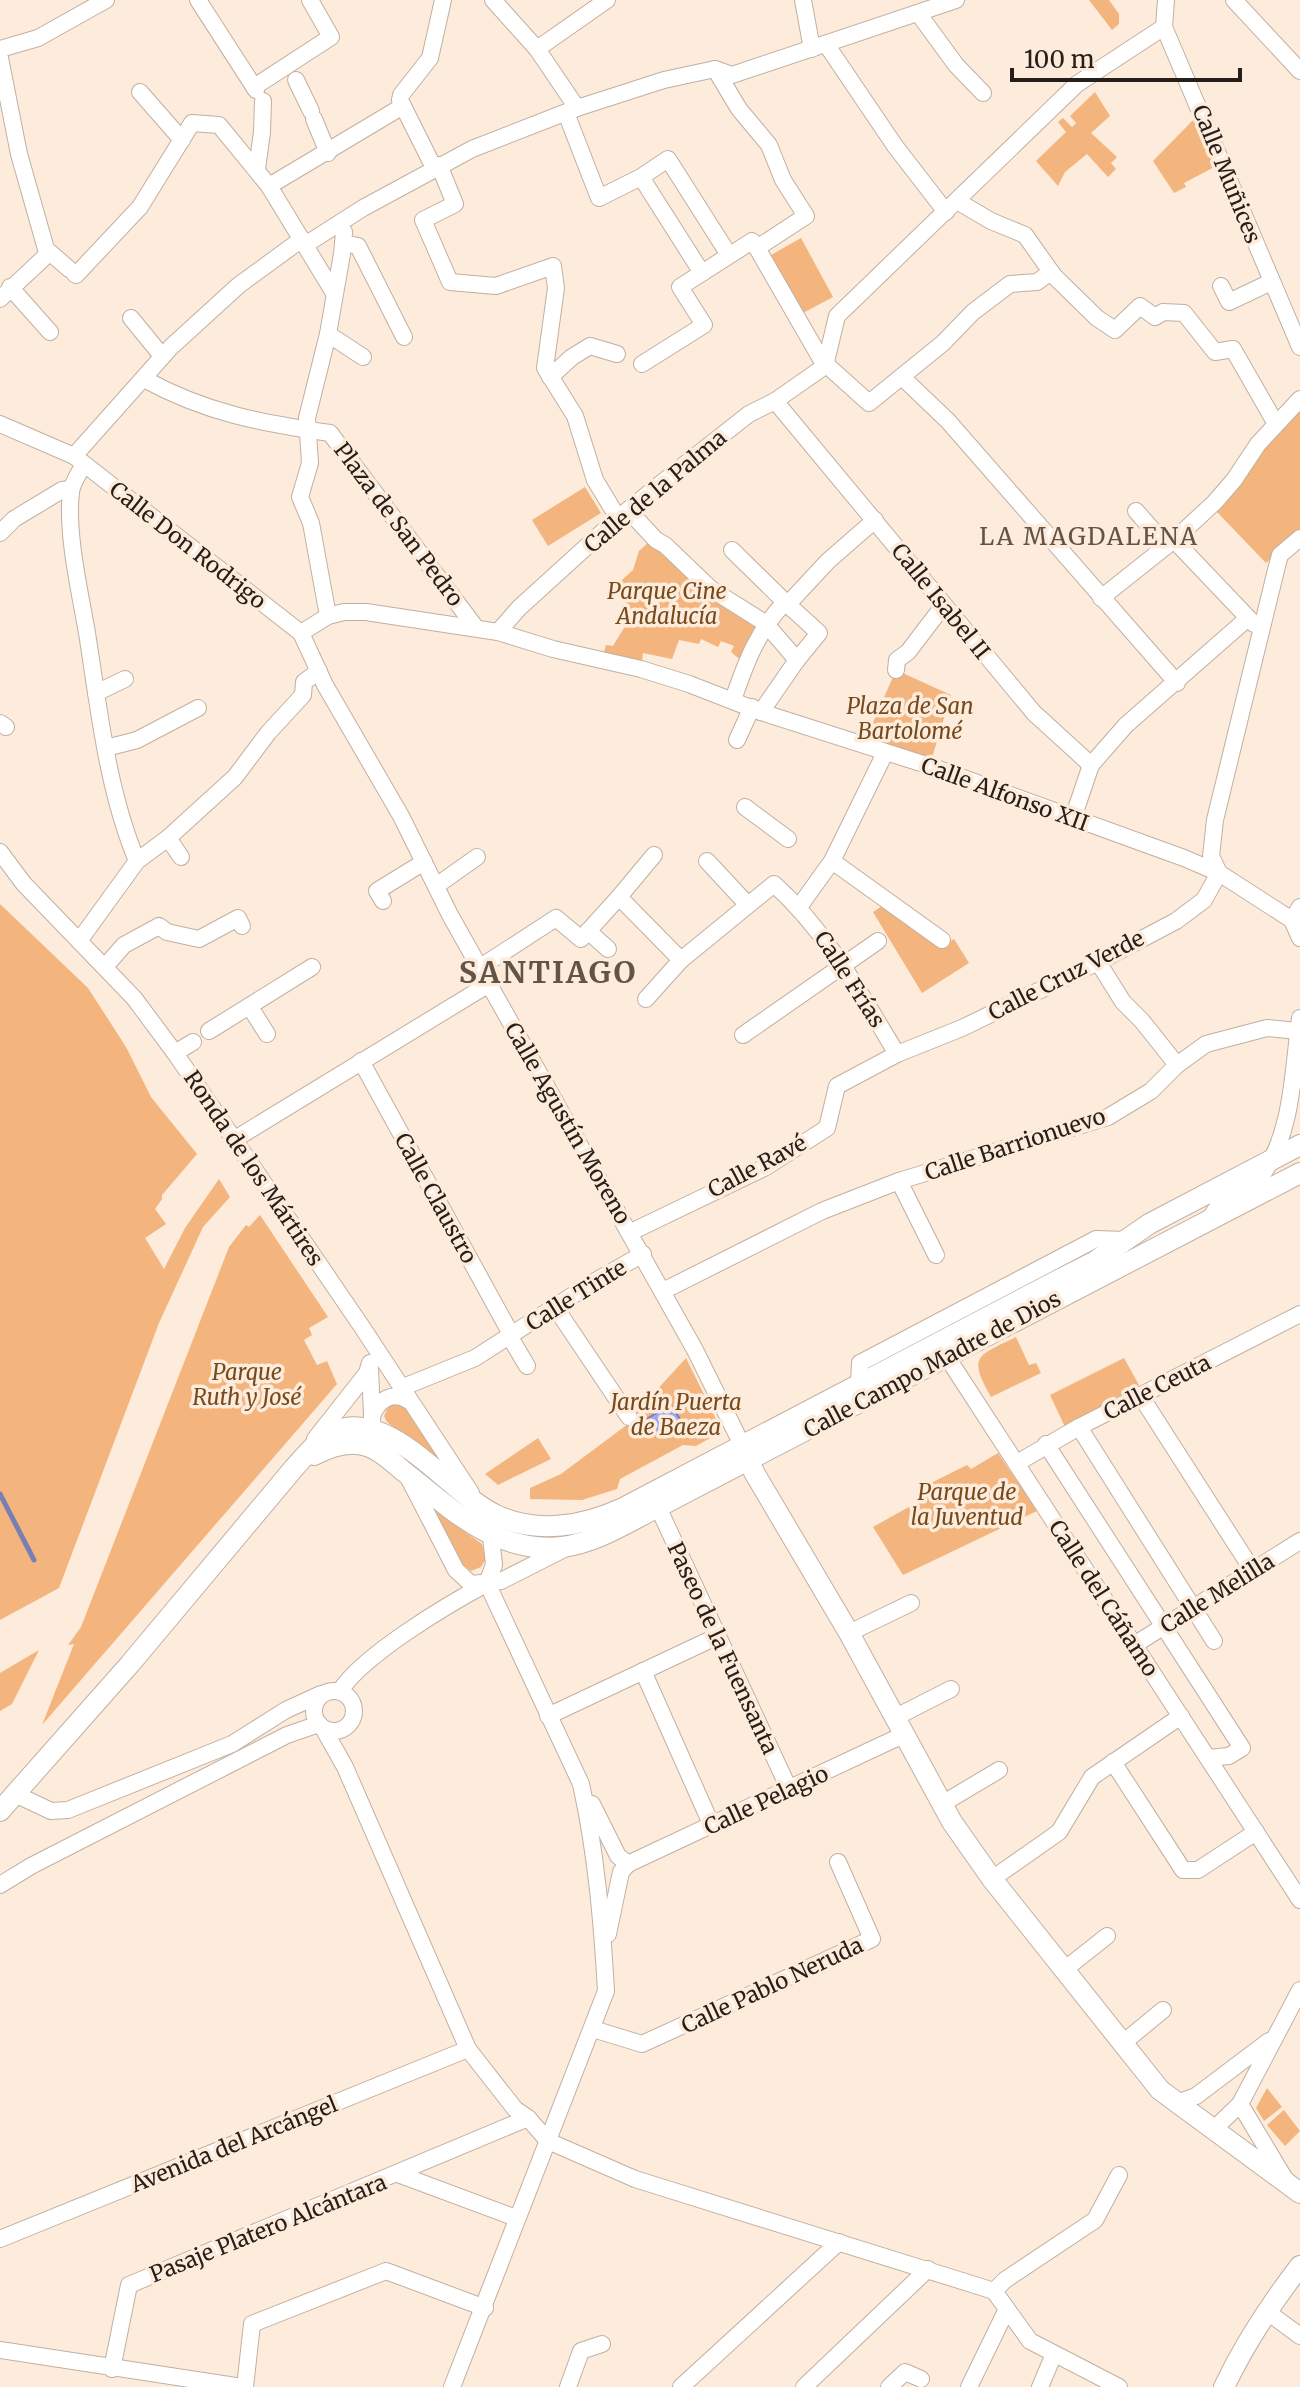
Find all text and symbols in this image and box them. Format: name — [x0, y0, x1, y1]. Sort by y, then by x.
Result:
scale bar — [1012, 32, 1240, 82]
text: 100 m — [1024, 44, 1095, 75]
street label: Calle Muñices — [1187, 101, 1267, 247]
street label: Calle de la Palma — [578, 423, 732, 559]
street label: Plaza de San Pedro — [328, 436, 470, 612]
street label: Calle Don Rodrigo — [104, 475, 272, 615]
district label: LA MAGDALENA — [979, 521, 1199, 552]
street label: Calle Isabel II — [886, 537, 996, 665]
park label: Parque Cine Andalucía — [607, 577, 727, 630]
park label: Plaza de San Bartolomé — [846, 692, 974, 745]
street label: Calle Alfonso XII — [917, 751, 1093, 837]
street label: Calle Cruz Verde — [984, 924, 1148, 1026]
street label: Calle Frías — [808, 926, 892, 1032]
district label: SANTIAGO — [459, 953, 637, 991]
street label: Calle Agustín Moreno — [499, 1017, 637, 1229]
street label: Ronda de los Mártires — [178, 1065, 330, 1271]
street label: Calle Barrionuevo — [921, 1102, 1109, 1186]
street label: Calle Claustro — [389, 1128, 483, 1268]
street label: Calle Ravé — [703, 1128, 811, 1204]
street label: Calle Tinte — [521, 1253, 631, 1337]
street label: Calle Campo Madre de Dios — [799, 1284, 1065, 1444]
street label: Calle Ceuta — [1099, 1348, 1215, 1426]
park label: Parque Ruth y José — [192, 1358, 302, 1411]
park label: Jardín Puerta de Baeza — [608, 1388, 742, 1441]
park label: Parque de la Juventud — [911, 1478, 1023, 1531]
street label: Calle del Cáñamo — [1043, 1514, 1165, 1682]
street label: Paseo de la Fuensanta — [662, 1537, 785, 1759]
street label: Calle Melilla — [1155, 1547, 1279, 1639]
street label: Calle Pelagio — [699, 1759, 833, 1841]
street label: Calle Pablo Neruda — [677, 1931, 867, 2039]
street label: Avenida del Arcángel — [126, 2090, 342, 2199]
street label: Pasaje Platero Alcántara — [146, 2168, 391, 2288]

